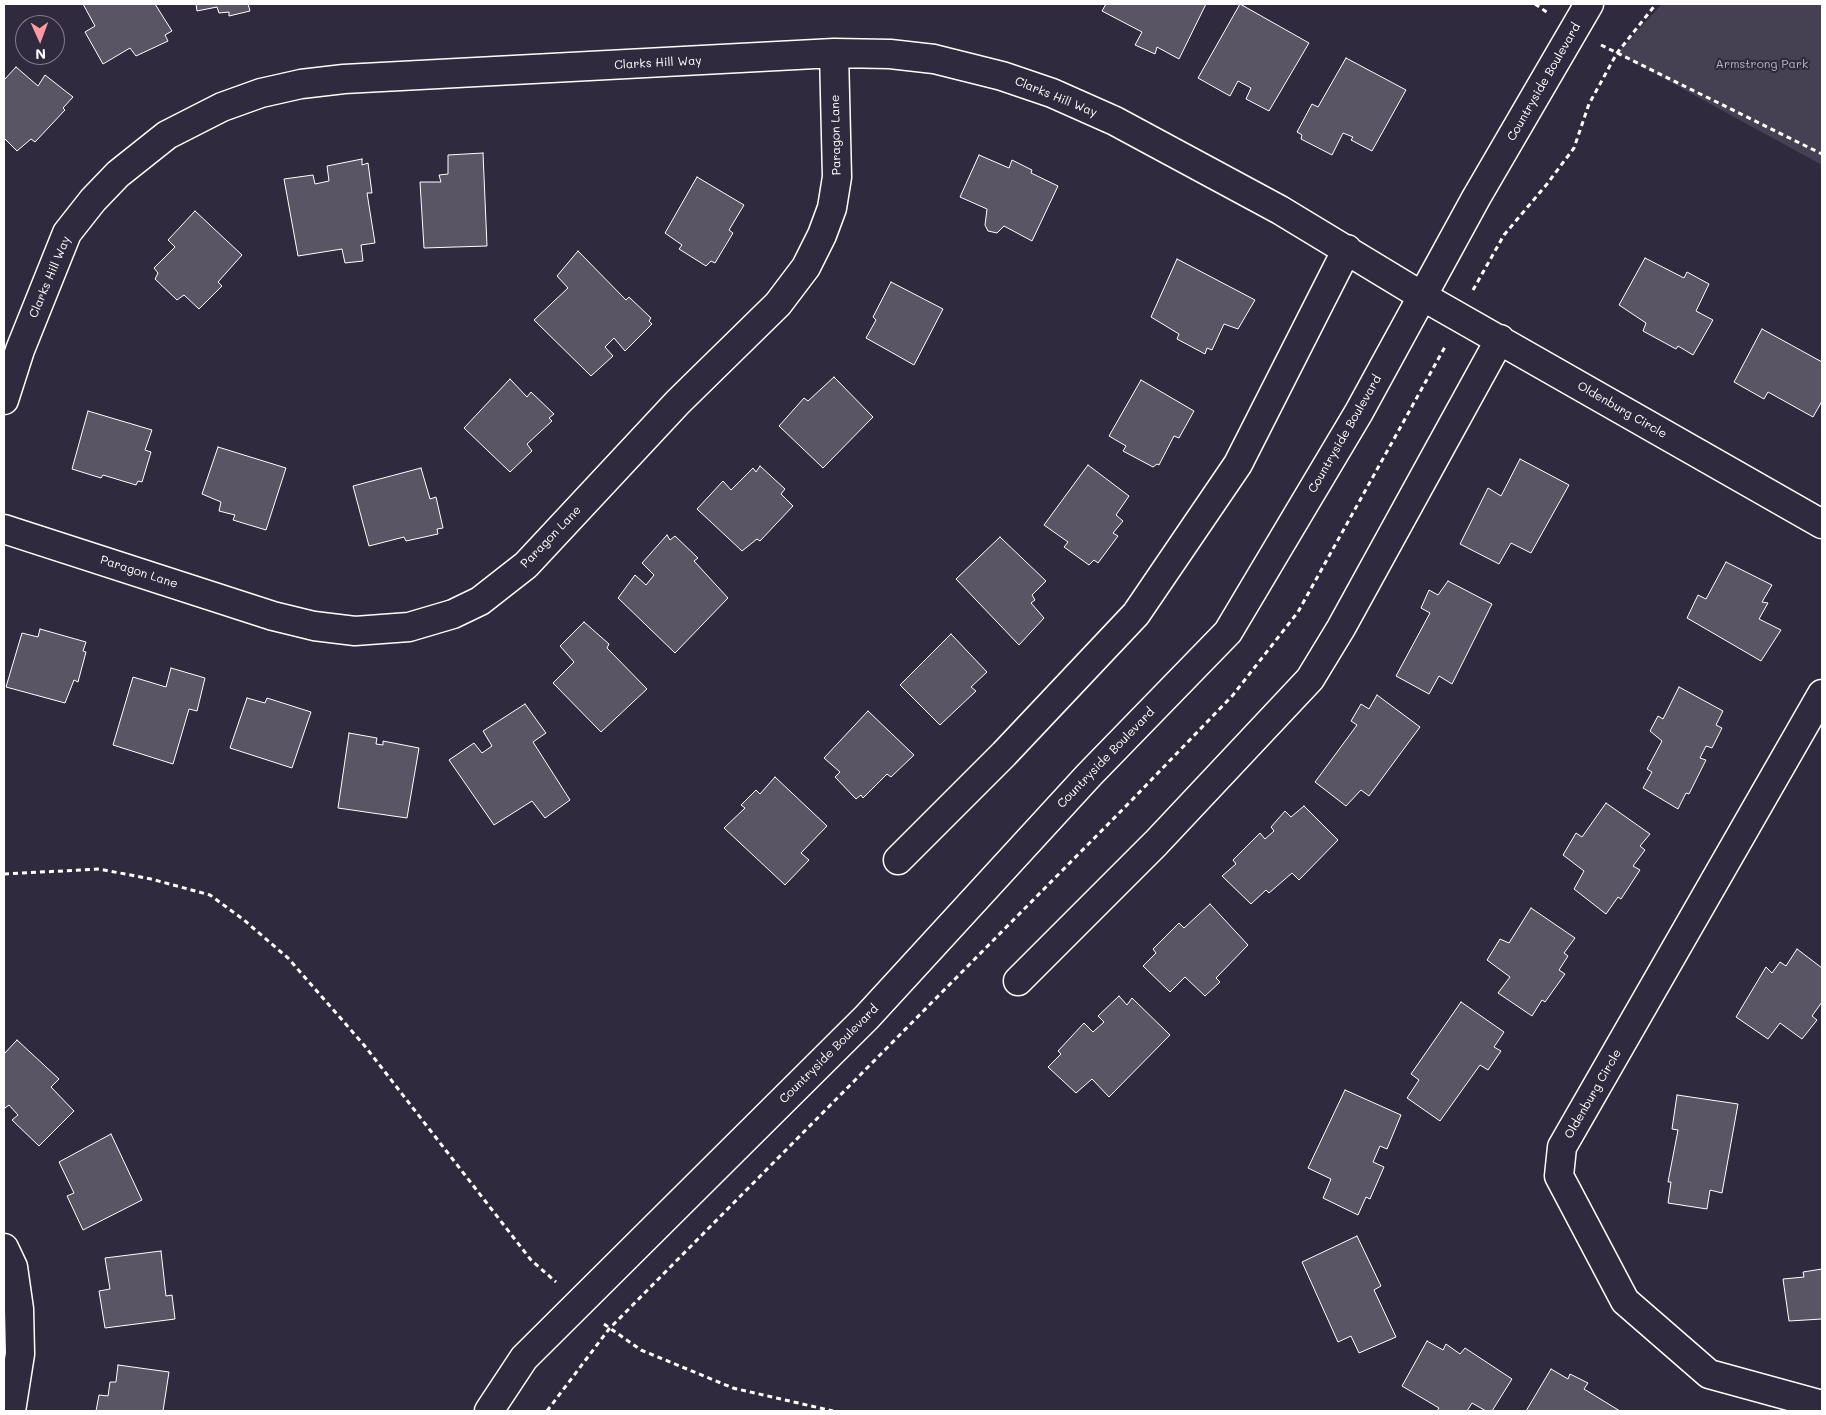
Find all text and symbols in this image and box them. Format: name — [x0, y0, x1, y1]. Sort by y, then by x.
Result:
north arrow — [15, 15, 65, 65]
street label: Countryside Boulevard — [1504, 20, 1584, 144]
text: N — [35, 45, 46, 64]
street label: Clarks Hill Way — [614, 54, 702, 72]
park label: Armstrong Park — [1716, 57, 1808, 71]
street label: Clarks Hill Way — [1013, 74, 1099, 120]
street label: Paragon Lane — [828, 95, 844, 175]
street label: Clarks Hill Way — [26, 234, 74, 320]
street label: Countryside Boulevard — [1305, 372, 1385, 496]
street label: Oldenburg Circle — [1575, 379, 1669, 441]
street label: Paragon Lane — [518, 503, 584, 571]
street label: Paragon Lane — [98, 553, 180, 591]
street label: Countryside Boulevard — [1054, 705, 1158, 811]
street label: Countryside Boulevard — [777, 1002, 881, 1106]
street label: Oldenburg Circle — [1562, 1047, 1624, 1141]

